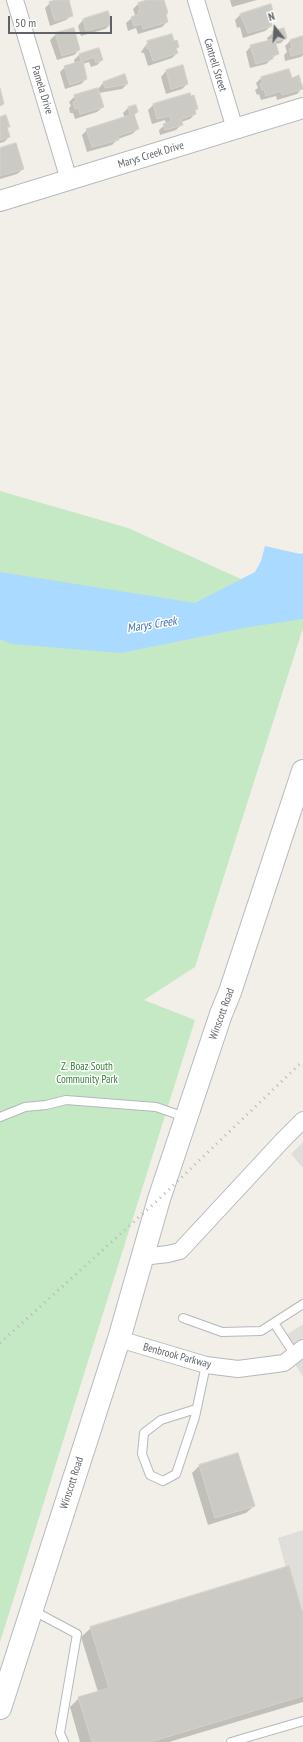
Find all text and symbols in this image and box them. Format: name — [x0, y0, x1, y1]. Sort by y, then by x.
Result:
scale bar — [10, 8, 114, 34]
north arrow — [255, 8, 295, 48]
text: N — [267, 9, 276, 24]
text: 50 m — [15, 15, 36, 30]
street label: Cantrell Street — [201, 37, 229, 93]
street label: Pamela Drive — [28, 64, 56, 116]
street label: Marys Creek Drive — [117, 139, 185, 171]
water label: Marys Creek — [126, 614, 178, 636]
street label: Winscott Road — [207, 986, 237, 1042]
park label: Z. Boaz South Community Park — [56, 1060, 118, 1086]
street label: Benbrook Parkway — [142, 1341, 212, 1371]
street label: Winscott Road — [57, 1455, 87, 1511]

